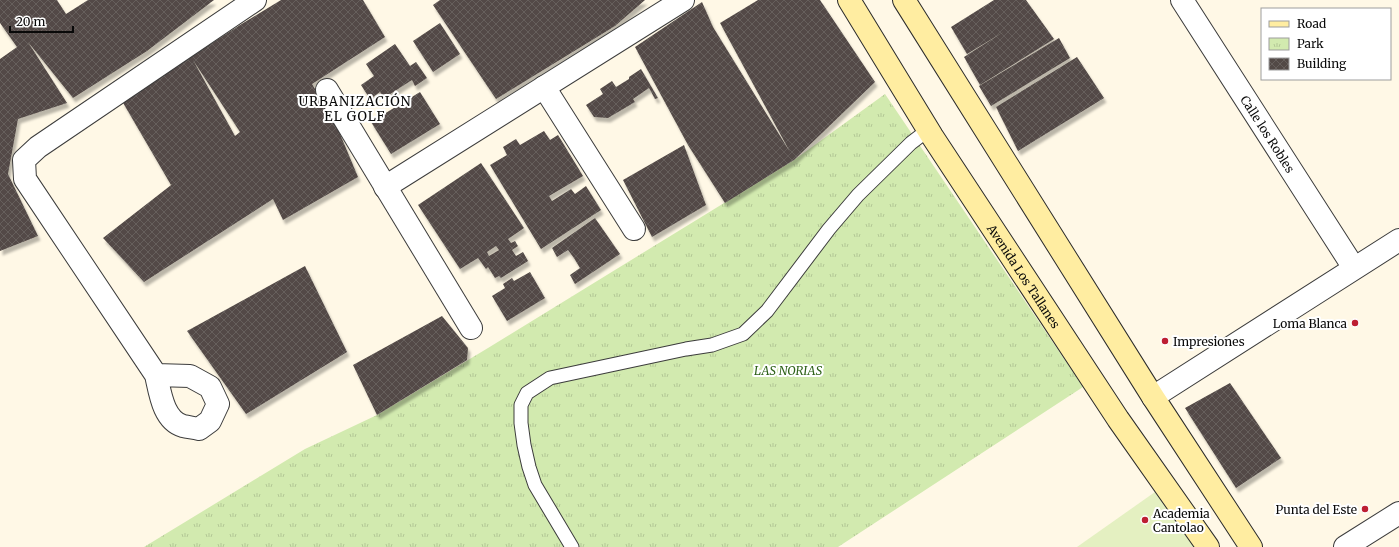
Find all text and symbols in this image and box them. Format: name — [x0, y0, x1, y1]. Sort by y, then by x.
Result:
scale bar — [10, 8, 73, 34]
legend — [1261, 8, 1391, 80]
text: 20 m — [16, 14, 45, 29]
text: Road — [1297, 16, 1326, 31]
text: Park — [1297, 36, 1324, 51]
text: Building — [1297, 56, 1347, 71]
district label: URBANIZACIÓN EL GOLF — [298, 92, 412, 125]
street label: Calle los Robles — [1238, 92, 1298, 175]
street label: Avenida Los Tallanes — [984, 220, 1064, 331]
place label: Loma Blanca — [1273, 316, 1348, 331]
marker: Loma Blanca — [1350, 318, 1360, 328]
place label: Impresiones — [1173, 334, 1245, 349]
marker: Impresiones — [1160, 336, 1170, 346]
park label: LAS NORIAS — [754, 363, 823, 378]
place label: Punta del Este — [1275, 502, 1357, 517]
marker: Punta del Este — [1360, 504, 1370, 514]
place label: Academia Cantolao — [1152, 506, 1210, 535]
marker: Academia Cantolao — [1140, 515, 1150, 525]

